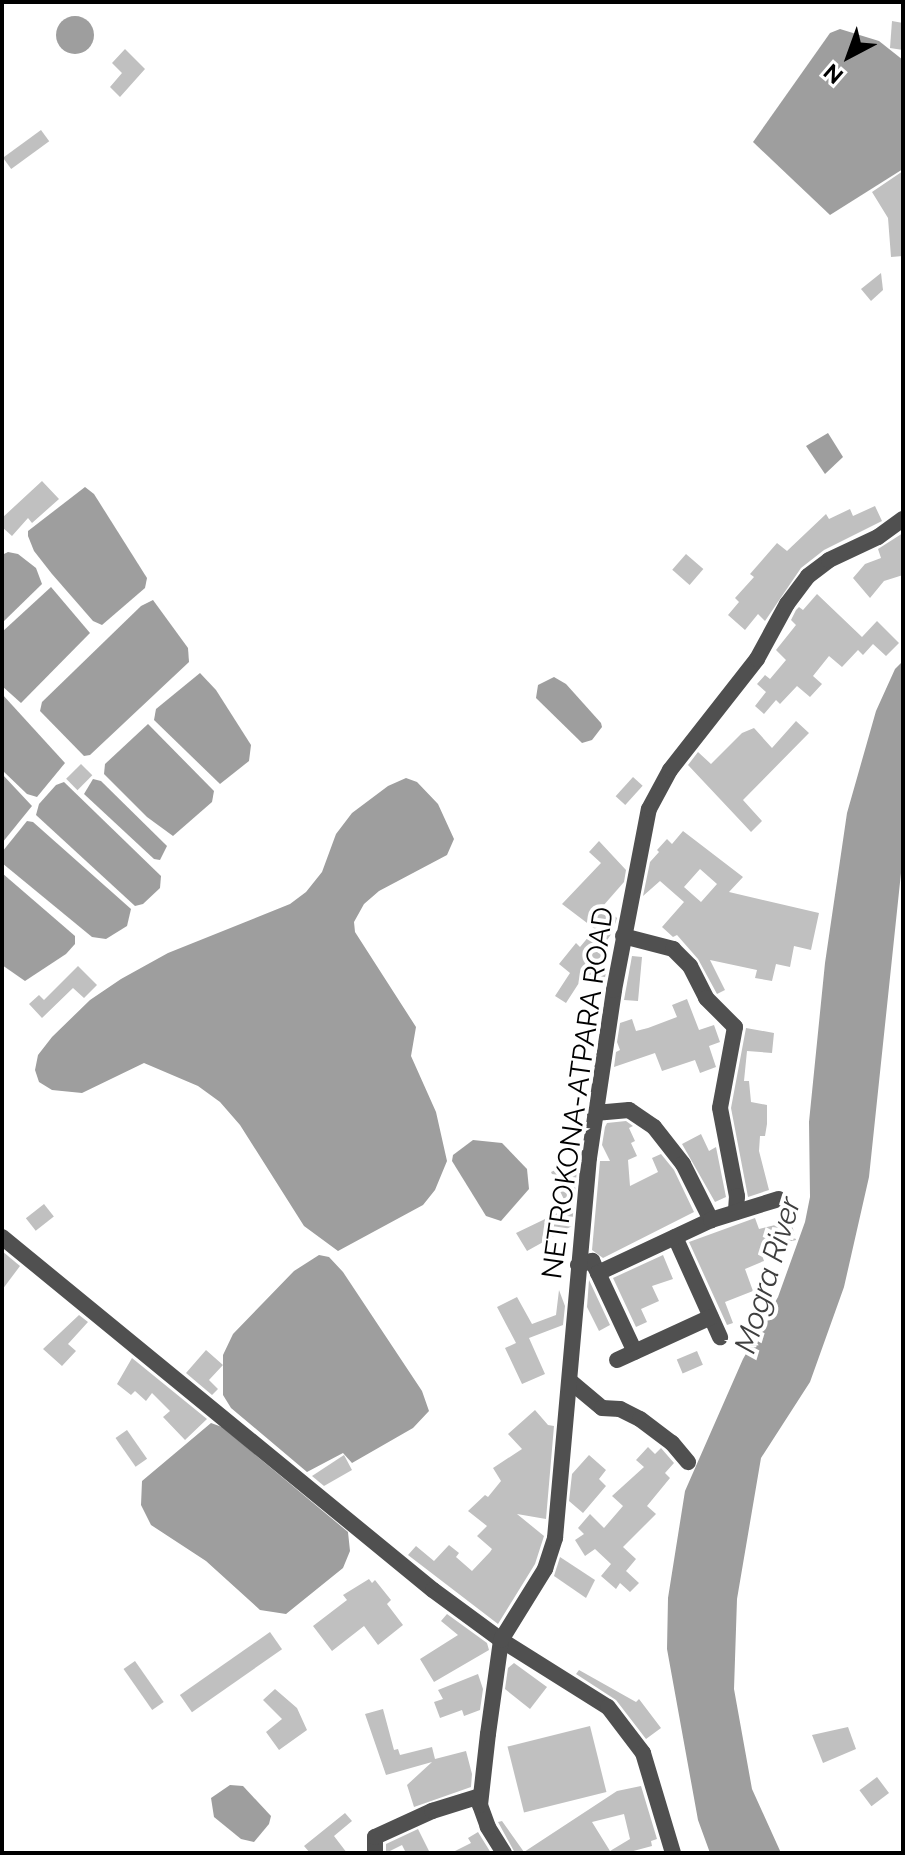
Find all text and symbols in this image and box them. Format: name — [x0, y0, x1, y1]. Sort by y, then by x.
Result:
north arrow — [809, 16, 889, 96]
text: N — [818, 59, 848, 89]
street label: NETROKONA-ATPARA ROAD — [535, 905, 621, 1281]
water label: Mogra River — [727, 1193, 809, 1357]

